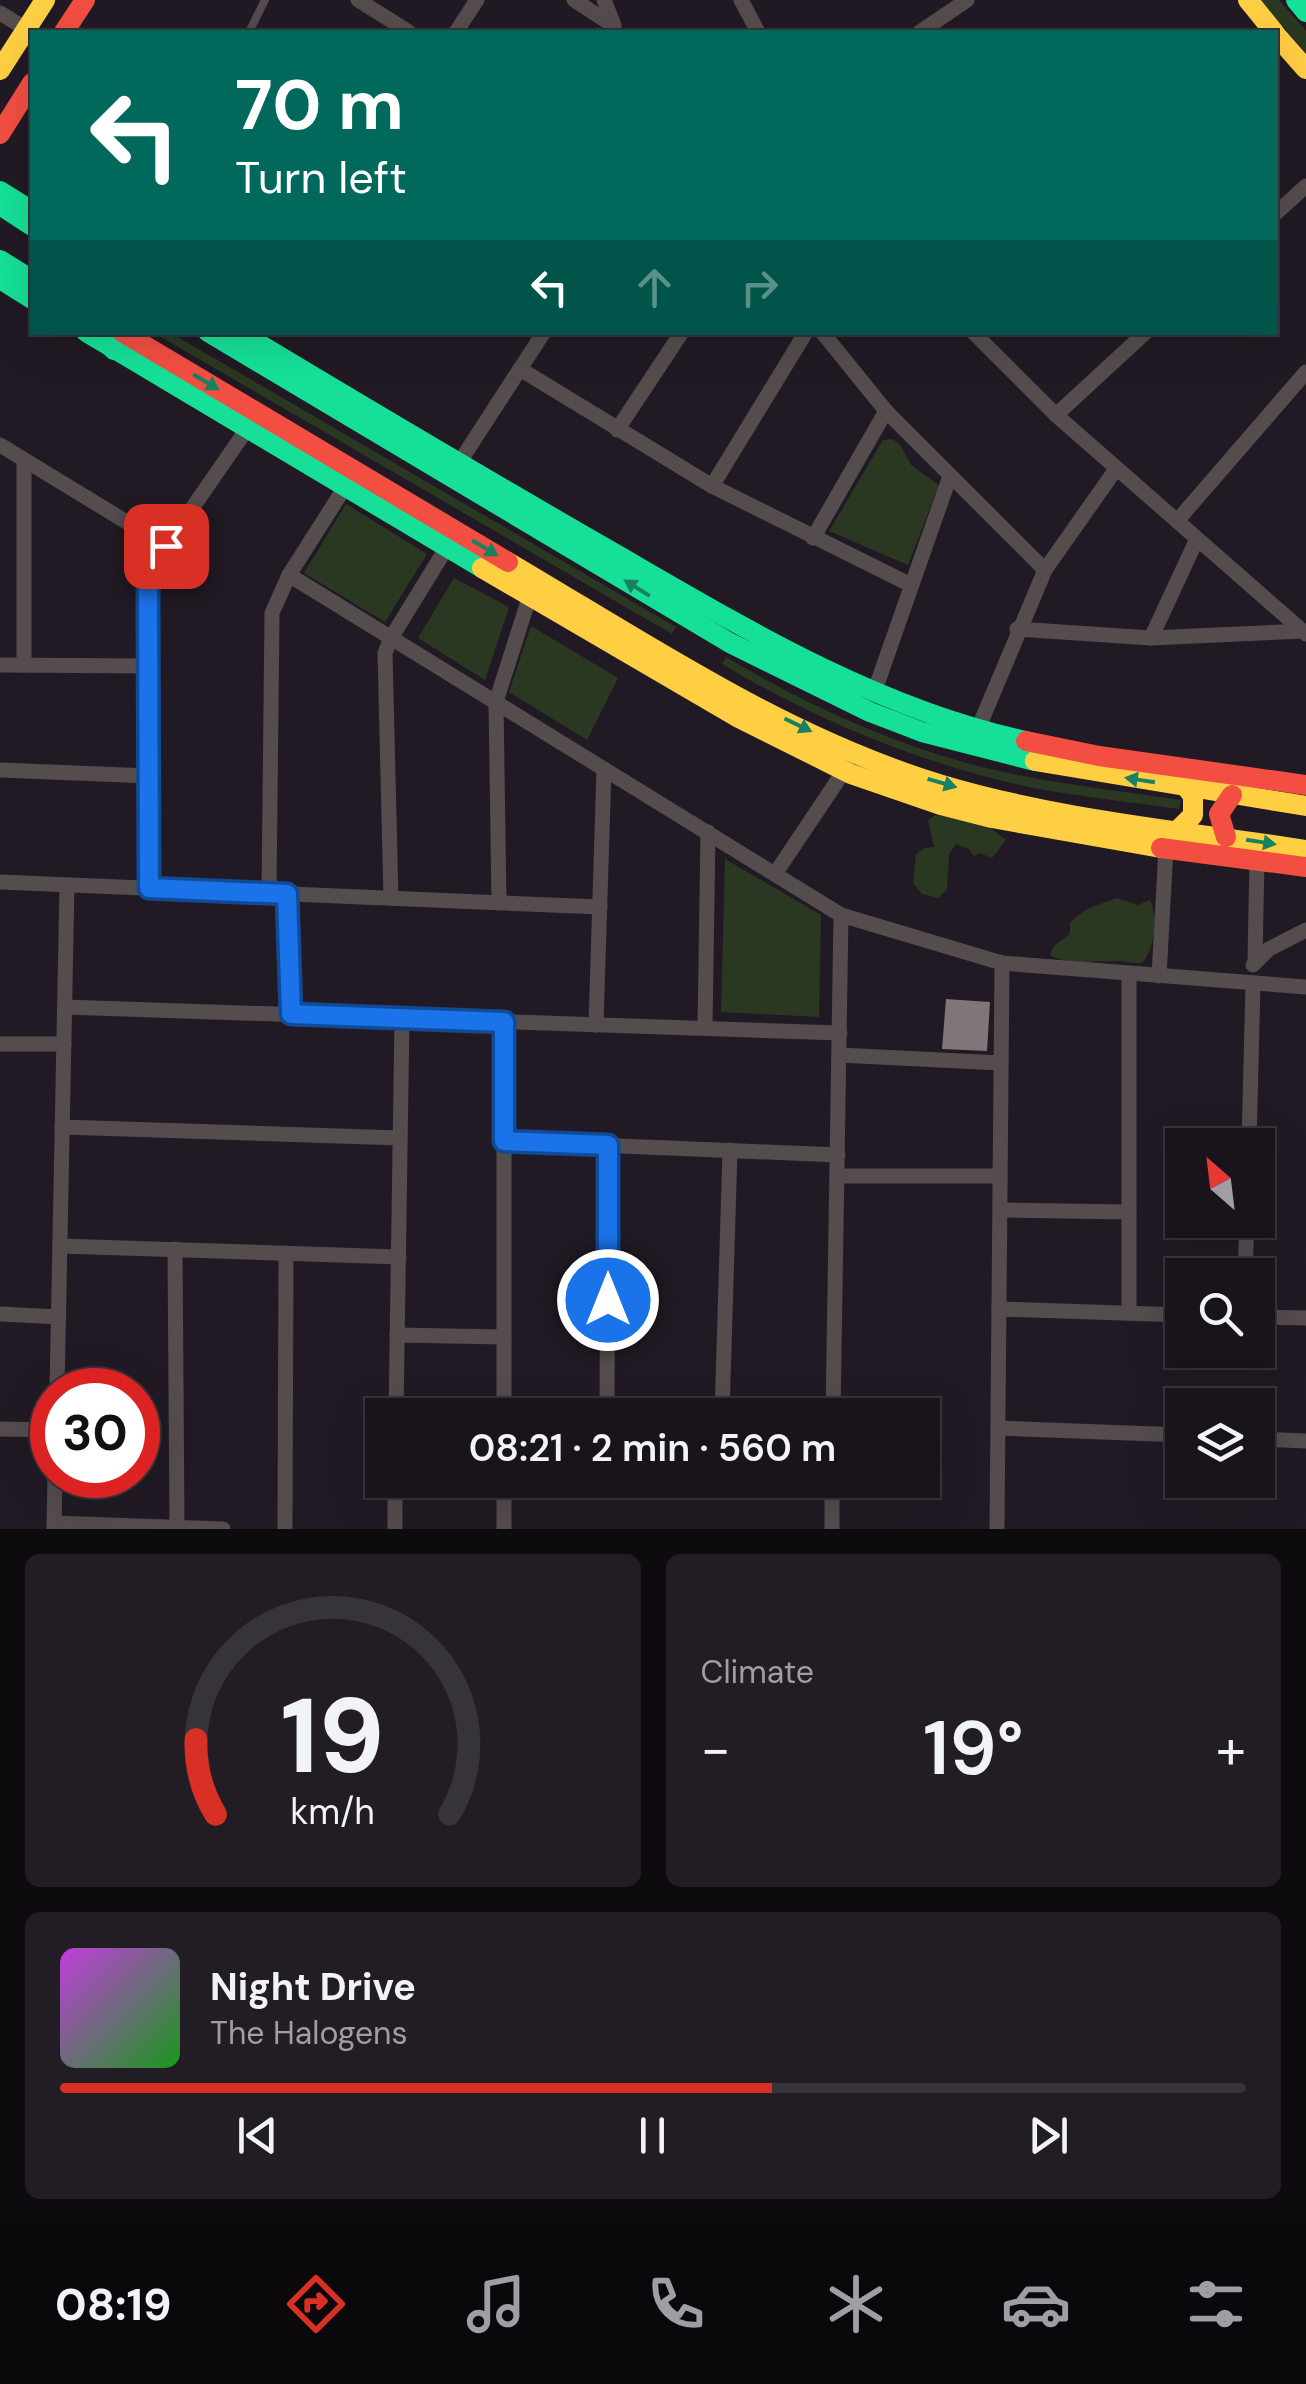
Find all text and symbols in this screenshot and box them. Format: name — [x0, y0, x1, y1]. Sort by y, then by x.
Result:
text: 70 m — [235, 60, 404, 151]
icon: left — [70, 70, 200, 200]
text: Turn left — [235, 148, 407, 207]
icon: left — [522, 260, 577, 315]
icon: ahead — [627, 260, 682, 315]
icon: right — [732, 260, 787, 315]
one-way arrow — [191, 373, 220, 390]
pin — [124, 504, 209, 589]
icon: arrive — [139, 519, 194, 574]
one-way arrow — [471, 539, 499, 556]
one-way arrow — [623, 579, 651, 597]
one-way arrow — [784, 717, 813, 734]
one-way arrow — [1124, 772, 1156, 788]
one-way arrow — [927, 776, 958, 792]
one-way arrow — [1246, 835, 1278, 850]
north arrow — [1165, 1128, 1275, 1238]
map controls — [1165, 1128, 1275, 1498]
position arrow — [556, 1248, 660, 1352]
button: search — [1165, 1258, 1275, 1368]
speed limit sign: 30 — [30, 1368, 160, 1498]
button: layers — [1165, 1388, 1275, 1498]
text: 08:21 · 2 min · 560 m — [469, 1423, 836, 1473]
text: Climate — [701, 1651, 814, 1693]
text: 19 — [281, 1669, 385, 1804]
text: 19° — [923, 1700, 1023, 1797]
text: − — [701, 1713, 731, 1785]
text: + — [1216, 1713, 1246, 1785]
text: km/h — [291, 1789, 375, 1835]
text: Night Drive — [210, 1962, 416, 2012]
text: The Halogens — [210, 2012, 408, 2054]
icon: previous — [230, 2108, 285, 2163]
icon: pause — [625, 2108, 680, 2163]
icon: next — [1021, 2108, 1076, 2163]
icon: directions — [281, 2269, 351, 2339]
icon: music — [461, 2269, 531, 2339]
icon: phone — [641, 2269, 711, 2339]
icon: climate — [821, 2269, 891, 2339]
icon: car — [1001, 2269, 1071, 2339]
icon: filters — [1181, 2269, 1251, 2339]
text: 08:19 — [55, 2275, 172, 2334]

